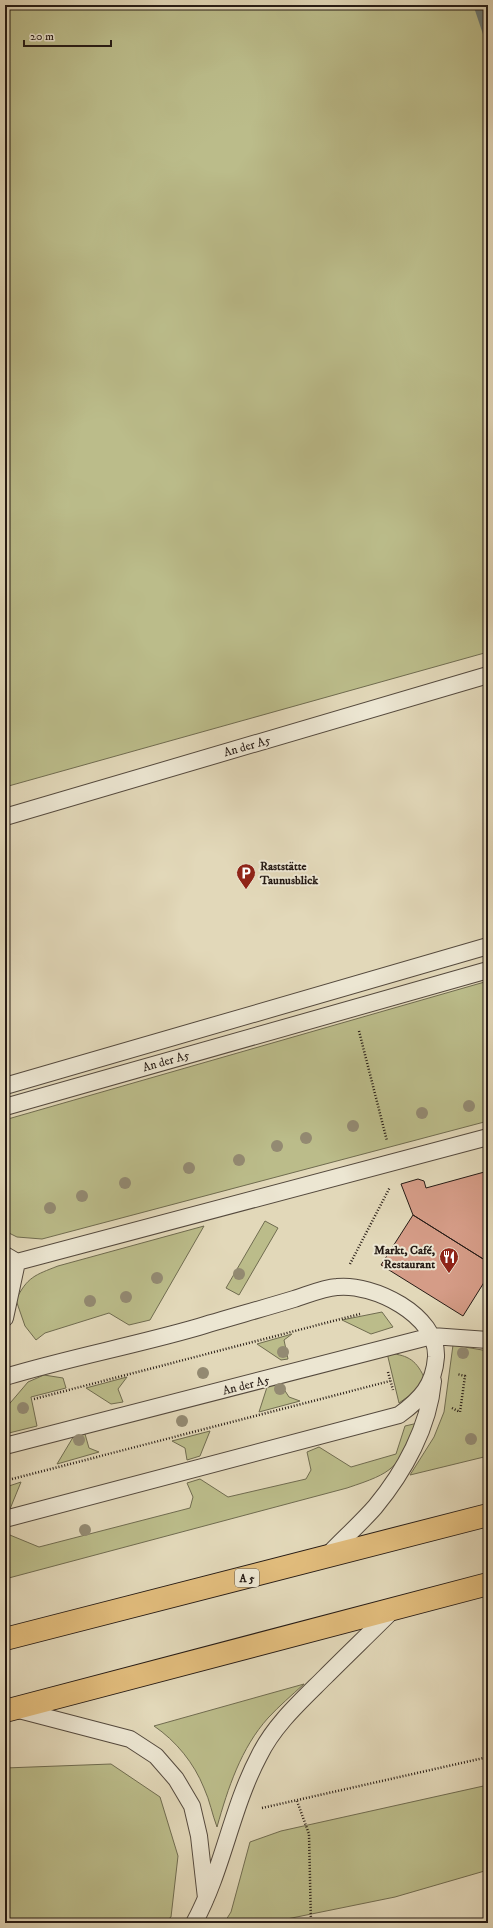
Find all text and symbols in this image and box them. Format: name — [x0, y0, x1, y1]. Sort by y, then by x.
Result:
scale bar — [24, 22, 111, 48]
text: 20 m — [30, 29, 54, 44]
street label: An der A5 — [222, 733, 272, 760]
place label: Raststätte Taunusblick — [259, 859, 319, 888]
parking icon: Raststätte Taunusblick — [235, 862, 257, 890]
street label: An der A5 — [141, 1048, 191, 1075]
place label: Markt, Café, Restaurant — [374, 1243, 436, 1272]
restaurant icon: Markt, Café, Restaurant — [438, 1246, 460, 1274]
street label: An der A5 — [221, 1372, 271, 1399]
road number: A 5 — [235, 1569, 259, 1587]

